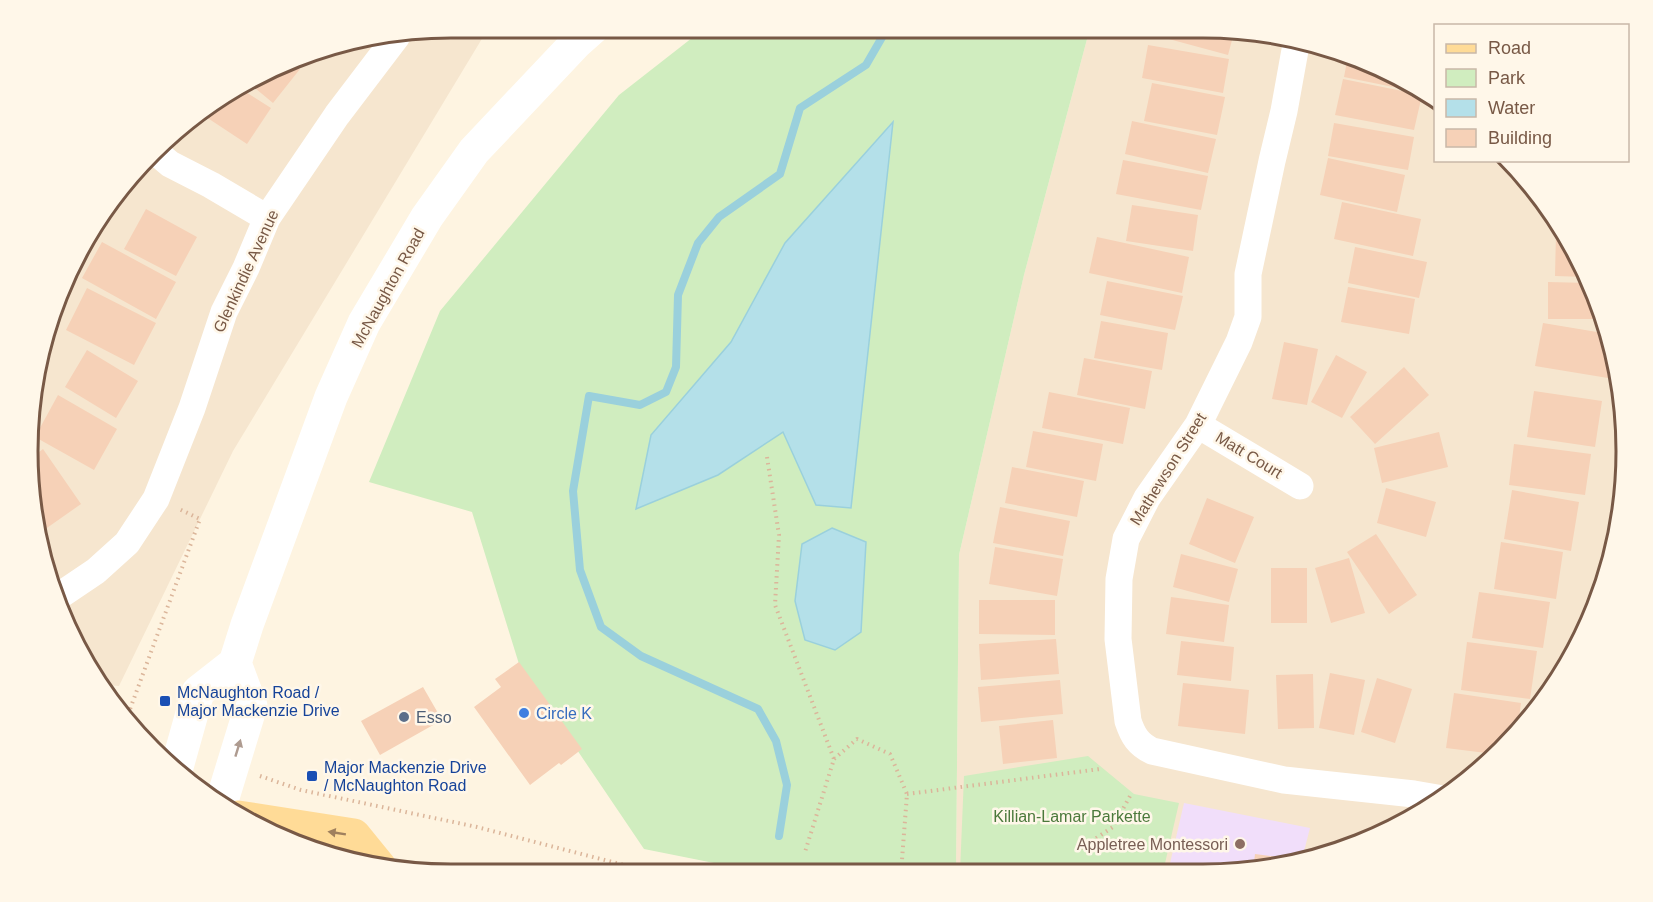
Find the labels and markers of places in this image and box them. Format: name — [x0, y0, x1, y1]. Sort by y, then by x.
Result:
place label: McNaughton Road / Major Mackenzie Drive — [177, 684, 340, 719]
marker: McNaughton Road / Major Mackenzie Drive — [158, 694, 172, 708]
place label: Circle K — [536, 705, 592, 722]
marker: Circle K — [517, 706, 531, 720]
place label: Esso — [416, 709, 452, 726]
marker: Esso — [397, 710, 411, 724]
place label: Major Mackenzie Drive / McNaughton Road — [324, 759, 487, 794]
marker: Major Mackenzie Drive / McNaughton Road — [305, 769, 319, 783]
place label: Appletree Montessori — [1077, 836, 1228, 853]
marker: Appletree Montessori — [1233, 837, 1247, 851]

